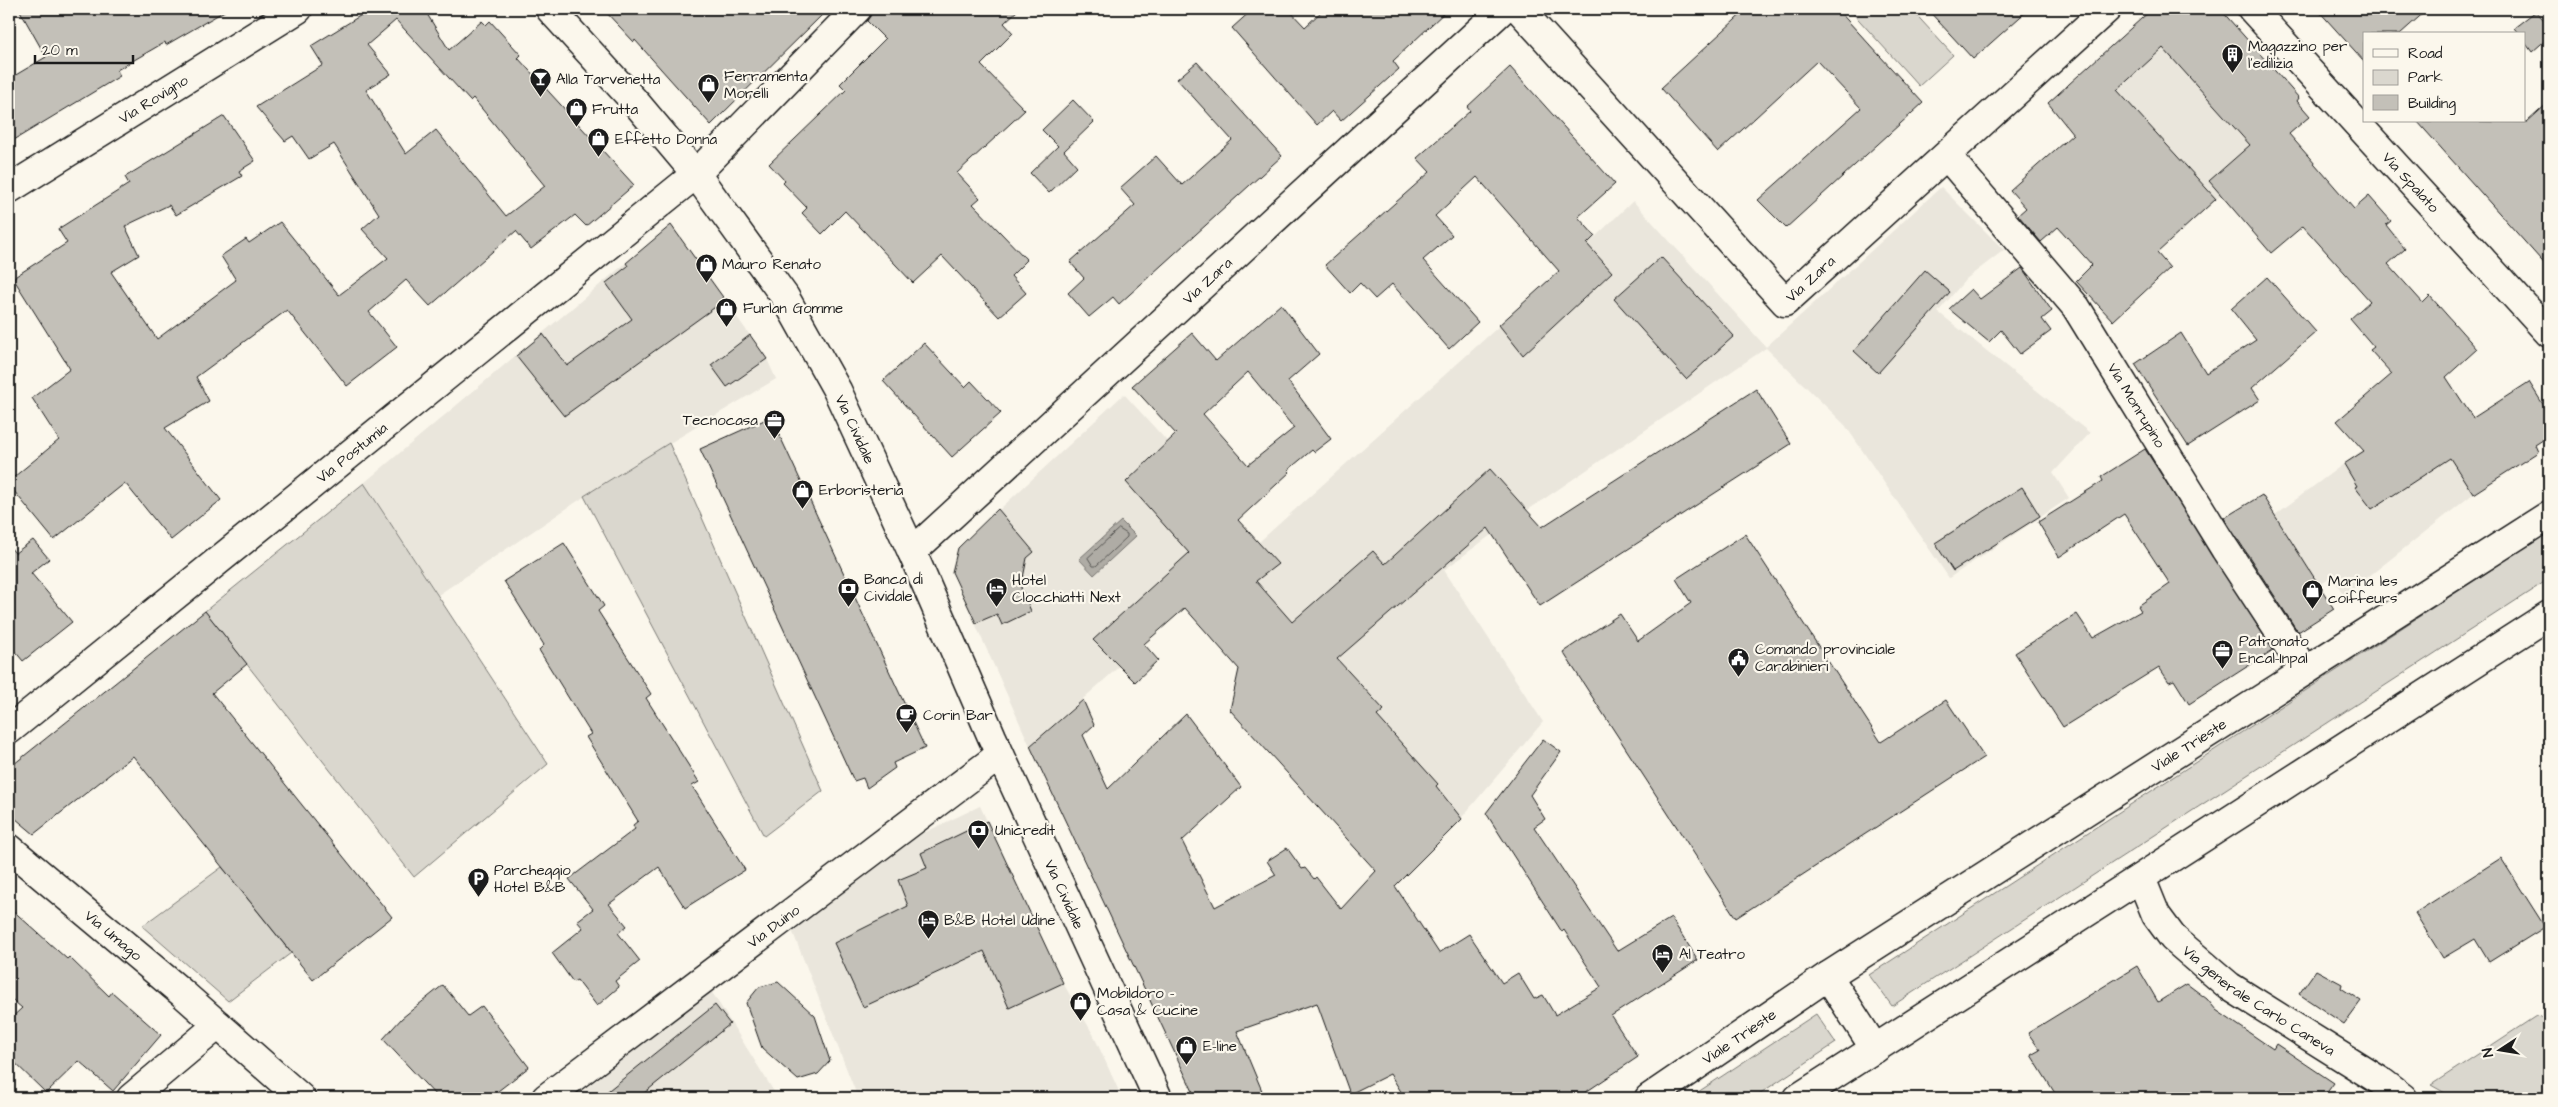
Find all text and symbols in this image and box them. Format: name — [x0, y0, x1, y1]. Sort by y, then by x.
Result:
scale bar — [35, 32, 132, 64]
legend — [2363, 32, 2526, 122]
place label: Magazzino per l'edilizia — [2248, 36, 2347, 74]
text: 20 m — [42, 40, 78, 61]
building icon: Magazzino per l'edilizia — [2220, 43, 2244, 74]
text: Road — [2408, 43, 2443, 64]
place label: Ferramenta Morelli — [724, 66, 808, 104]
bar icon: Alla Tarvenetta — [528, 67, 552, 98]
text: Park — [2408, 67, 2443, 88]
street label: Via Rovigno — [115, 69, 193, 129]
place label: Alla Tarvenetta — [556, 69, 661, 90]
shop icon: Ferramenta Morelli — [696, 73, 720, 104]
text: Building — [2408, 93, 2456, 115]
shop icon: Frutta — [564, 97, 588, 128]
place label: Frutta — [592, 99, 638, 120]
shop icon: Effetto Donna — [587, 127, 611, 158]
place label: Effetto Donna — [615, 129, 718, 150]
street label: Via Spalato — [2378, 147, 2444, 218]
street label: Via Zara — [1781, 251, 1840, 307]
shop icon: Mauro Renato — [694, 252, 718, 283]
street label: Via Zara — [1178, 252, 1237, 309]
place label: Mauro Renato — [722, 254, 821, 275]
shop icon: Furlan Gomme — [715, 296, 739, 327]
place label: Furlan Gomme — [743, 298, 843, 319]
street label: Via Monrupino — [2102, 359, 2171, 452]
street label: Via Cividale — [830, 391, 880, 467]
office icon: Tecnocasa — [762, 408, 786, 439]
place label: Tecnocasa — [683, 410, 758, 431]
street label: Via Postumia — [312, 417, 392, 488]
shop icon: Erboristeria — [791, 478, 815, 509]
place label: Erboristeria — [819, 480, 904, 501]
place label: Banca di Cividale — [864, 569, 924, 607]
place label: Hotel Clocchiatti Next — [1012, 570, 1121, 608]
place label: Marina les coiffeurs — [2328, 571, 2398, 609]
bank icon: Banca di Cividale — [836, 576, 860, 607]
hotel icon: Hotel Clocchiatti Next — [984, 577, 1008, 608]
shop icon: Marina les coiffeurs — [2300, 578, 2324, 609]
place label: Patronato Encal-Inpal — [2239, 631, 2309, 669]
office icon: Patronato Encal-Inpal — [2211, 638, 2235, 669]
place label: Comando provinciale Carabinieri — [1755, 639, 1895, 677]
public building icon: Comando provinciale Carabinieri — [1727, 646, 1751, 677]
cafe icon: Corin Bar — [895, 703, 919, 734]
place label: Corin Bar — [923, 705, 993, 726]
street label: Viale Trieste — [2147, 713, 2231, 777]
bank icon: Unicredit — [967, 818, 991, 849]
place label: Unicredit — [995, 820, 1055, 841]
street label: Via Cividale — [1039, 856, 1089, 932]
place label: Parcheggio Hotel B&B — [494, 860, 571, 898]
parking icon: Parcheggio Hotel B&B — [466, 867, 490, 898]
street label: Via Duino — [743, 899, 804, 953]
street label: Via Umago — [80, 905, 147, 966]
hotel icon: B&B Hotel Udine — [916, 908, 940, 939]
place label: B&B Hotel Udine — [944, 910, 1055, 931]
street label: Via generale Carlo Caneva — [2178, 940, 2340, 1061]
hotel icon: Al Teatro — [1651, 942, 1675, 973]
place label: Al Teatro — [1679, 944, 1745, 965]
place label: Mobildoro - Casa & Cucine — [1097, 983, 1198, 1021]
shop icon: Mobildoro - Casa & Cucine — [1069, 990, 1093, 1021]
street label: Viale Trieste — [1698, 1004, 1780, 1069]
north arrow — [2476, 1024, 2526, 1074]
shop icon: E-line — [1175, 1034, 1199, 1065]
place label: E-line — [1203, 1036, 1237, 1057]
text: N — [2478, 1046, 2499, 1059]

